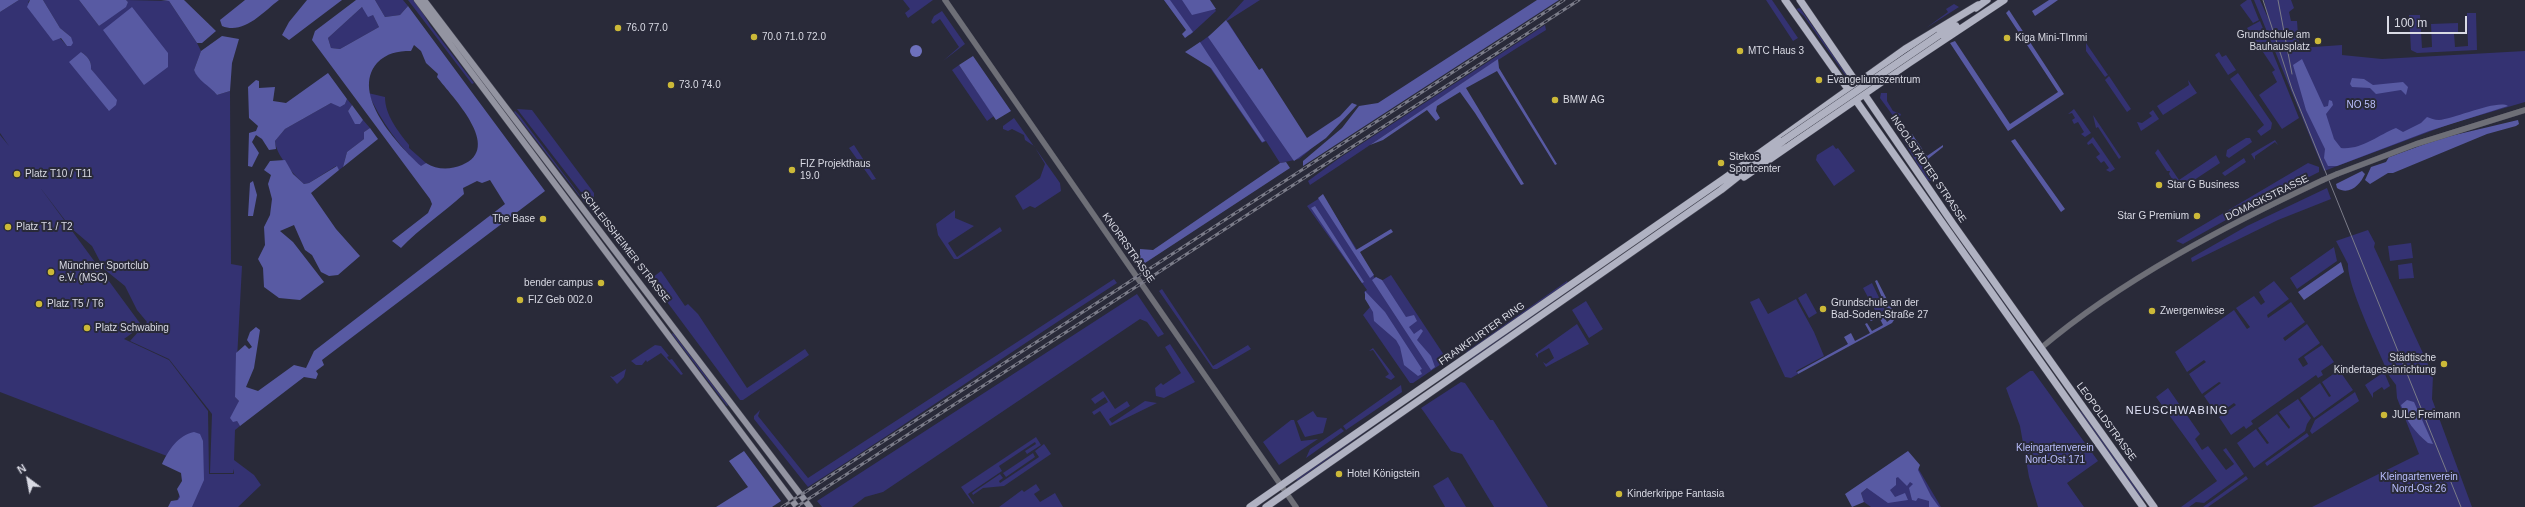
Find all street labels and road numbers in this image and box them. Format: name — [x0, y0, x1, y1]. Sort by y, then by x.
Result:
street label: INGOLSTÄDTER STRASSE — [1887, 113, 1969, 225]
street label: DOMAGKSTRASSE — [2223, 173, 2311, 223]
street label: SCHLEISSHEIMER STRASSE — [578, 189, 672, 305]
street label: KNORRSTRASSE — [1099, 211, 1157, 285]
street label: FRANKFURTER RING — [1437, 300, 1527, 368]
street label: LEOPOLDSTRASSE — [2074, 380, 2138, 464]

